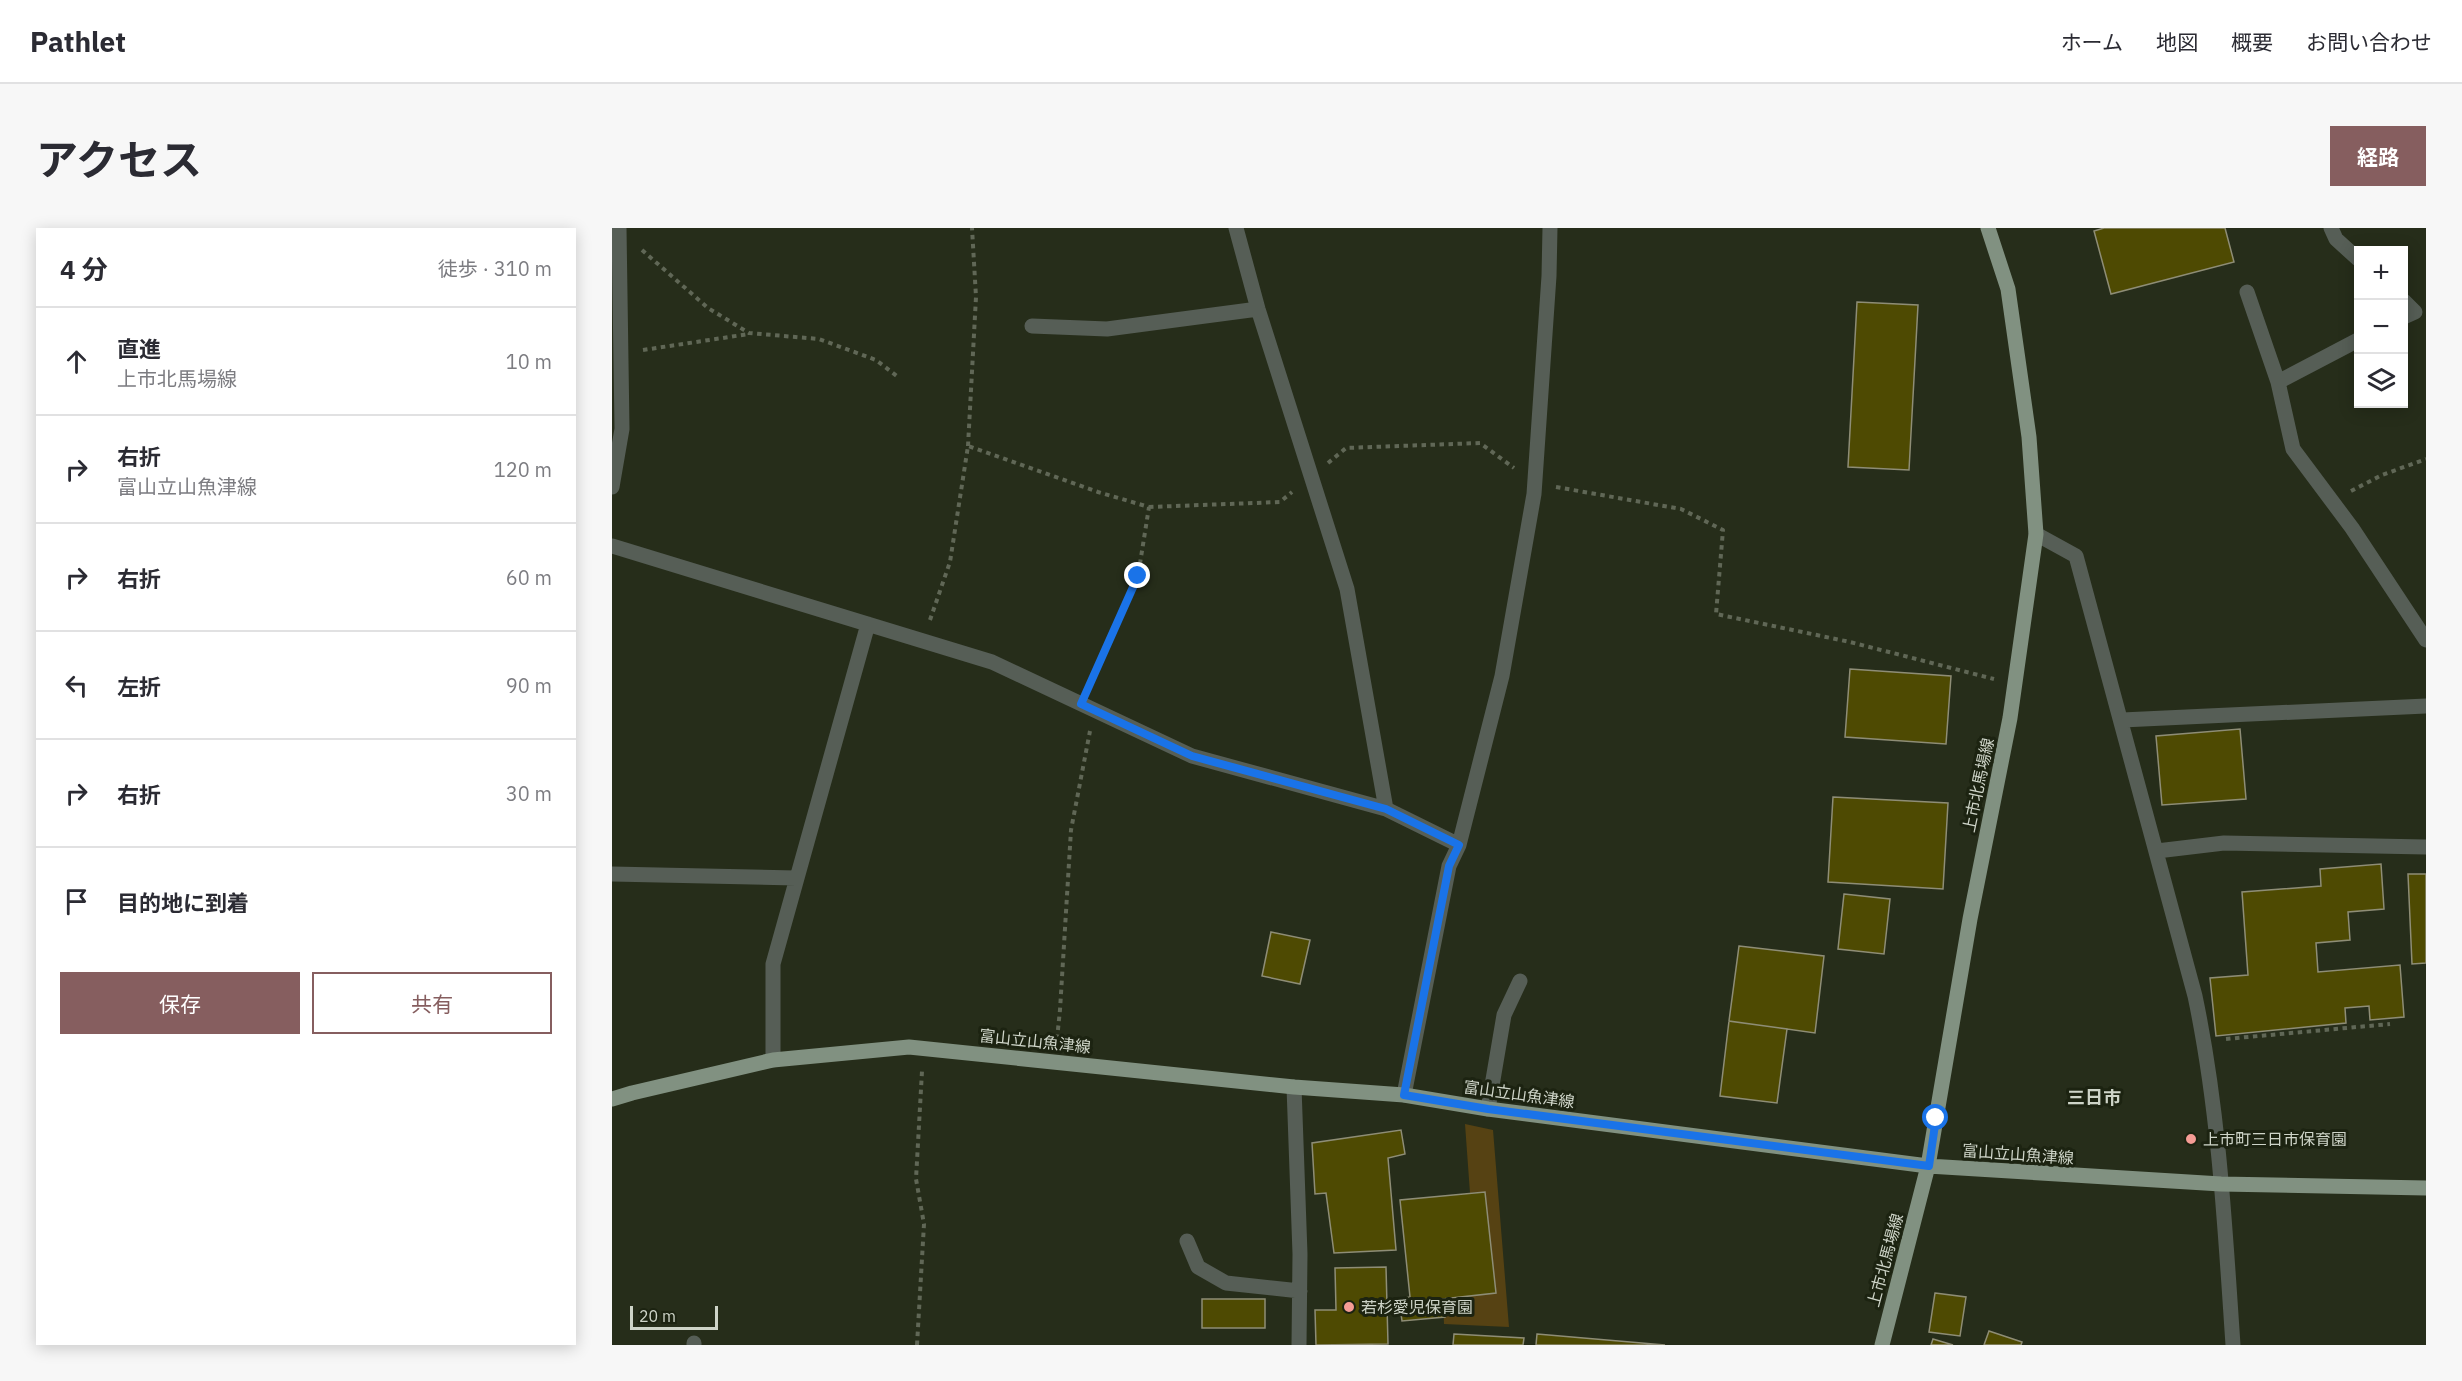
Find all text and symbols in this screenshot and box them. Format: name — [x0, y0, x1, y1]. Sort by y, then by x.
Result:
text: Pathlet — [30, 23, 126, 60]
text: ホーム — [2061, 28, 2123, 56]
text: 地図 — [2156, 28, 2198, 56]
text: 概要 — [2231, 28, 2273, 56]
text: お問い合わせ — [2306, 28, 2432, 56]
button: 経路 — [2330, 126, 2426, 186]
text: アクセス — [36, 132, 202, 187]
map controls — [2354, 246, 2408, 408]
button: + — [2354, 246, 2408, 300]
text: 4 分 — [60, 252, 108, 286]
text: 徒歩 · 310 m — [438, 255, 552, 282]
button: − — [2354, 300, 2408, 354]
text: 直進 — [117, 334, 161, 363]
icon: ahead — [60, 345, 93, 378]
text: 10 m — [506, 348, 552, 375]
button: layers — [2354, 354, 2408, 408]
text: 上市北馬場線 — [117, 365, 237, 392]
text: 右折 — [117, 442, 161, 471]
icon: right — [60, 453, 93, 486]
text: 120 m — [494, 456, 552, 483]
text: 富山立山魚津線 — [117, 473, 257, 500]
icon: right — [60, 561, 93, 594]
route end — [1124, 562, 1150, 588]
text: 右折 — [117, 564, 161, 593]
text: 60 m — [506, 564, 552, 591]
icon: left — [60, 669, 93, 702]
text: 左折 — [117, 672, 161, 701]
text: 90 m — [506, 672, 552, 699]
street label: 上市北馬場線 — [1958, 736, 1998, 834]
icon: right — [60, 777, 93, 810]
text: 右折 — [117, 780, 161, 809]
text: 30 m — [506, 780, 552, 807]
icon: arrive — [60, 885, 93, 918]
text: 目的地に到着 — [117, 888, 249, 917]
button: 保存 — [60, 972, 300, 1034]
button: 共有 — [312, 972, 552, 1034]
street label: 富山立山魚津線 — [978, 1025, 1092, 1057]
street label: 富山立山魚津線 — [1462, 1076, 1576, 1112]
district label: 三日市 — [2067, 1086, 2121, 1109]
route start — [1922, 1104, 1948, 1130]
place label: 上市町三日市保育園 — [2203, 1129, 2347, 1149]
marker: 上市町三日市保育園 — [2184, 1132, 2198, 1146]
street label: 富山立山魚津線 — [1961, 1140, 2075, 1168]
street label: 上市北馬場線 — [1863, 1211, 1907, 1309]
place label: 若杉愛児保育園 — [1361, 1297, 1473, 1317]
marker: 若杉愛児保育園 — [1342, 1300, 1356, 1314]
scale bar — [630, 1303, 718, 1330]
text: 20 m — [639, 1306, 676, 1326]

